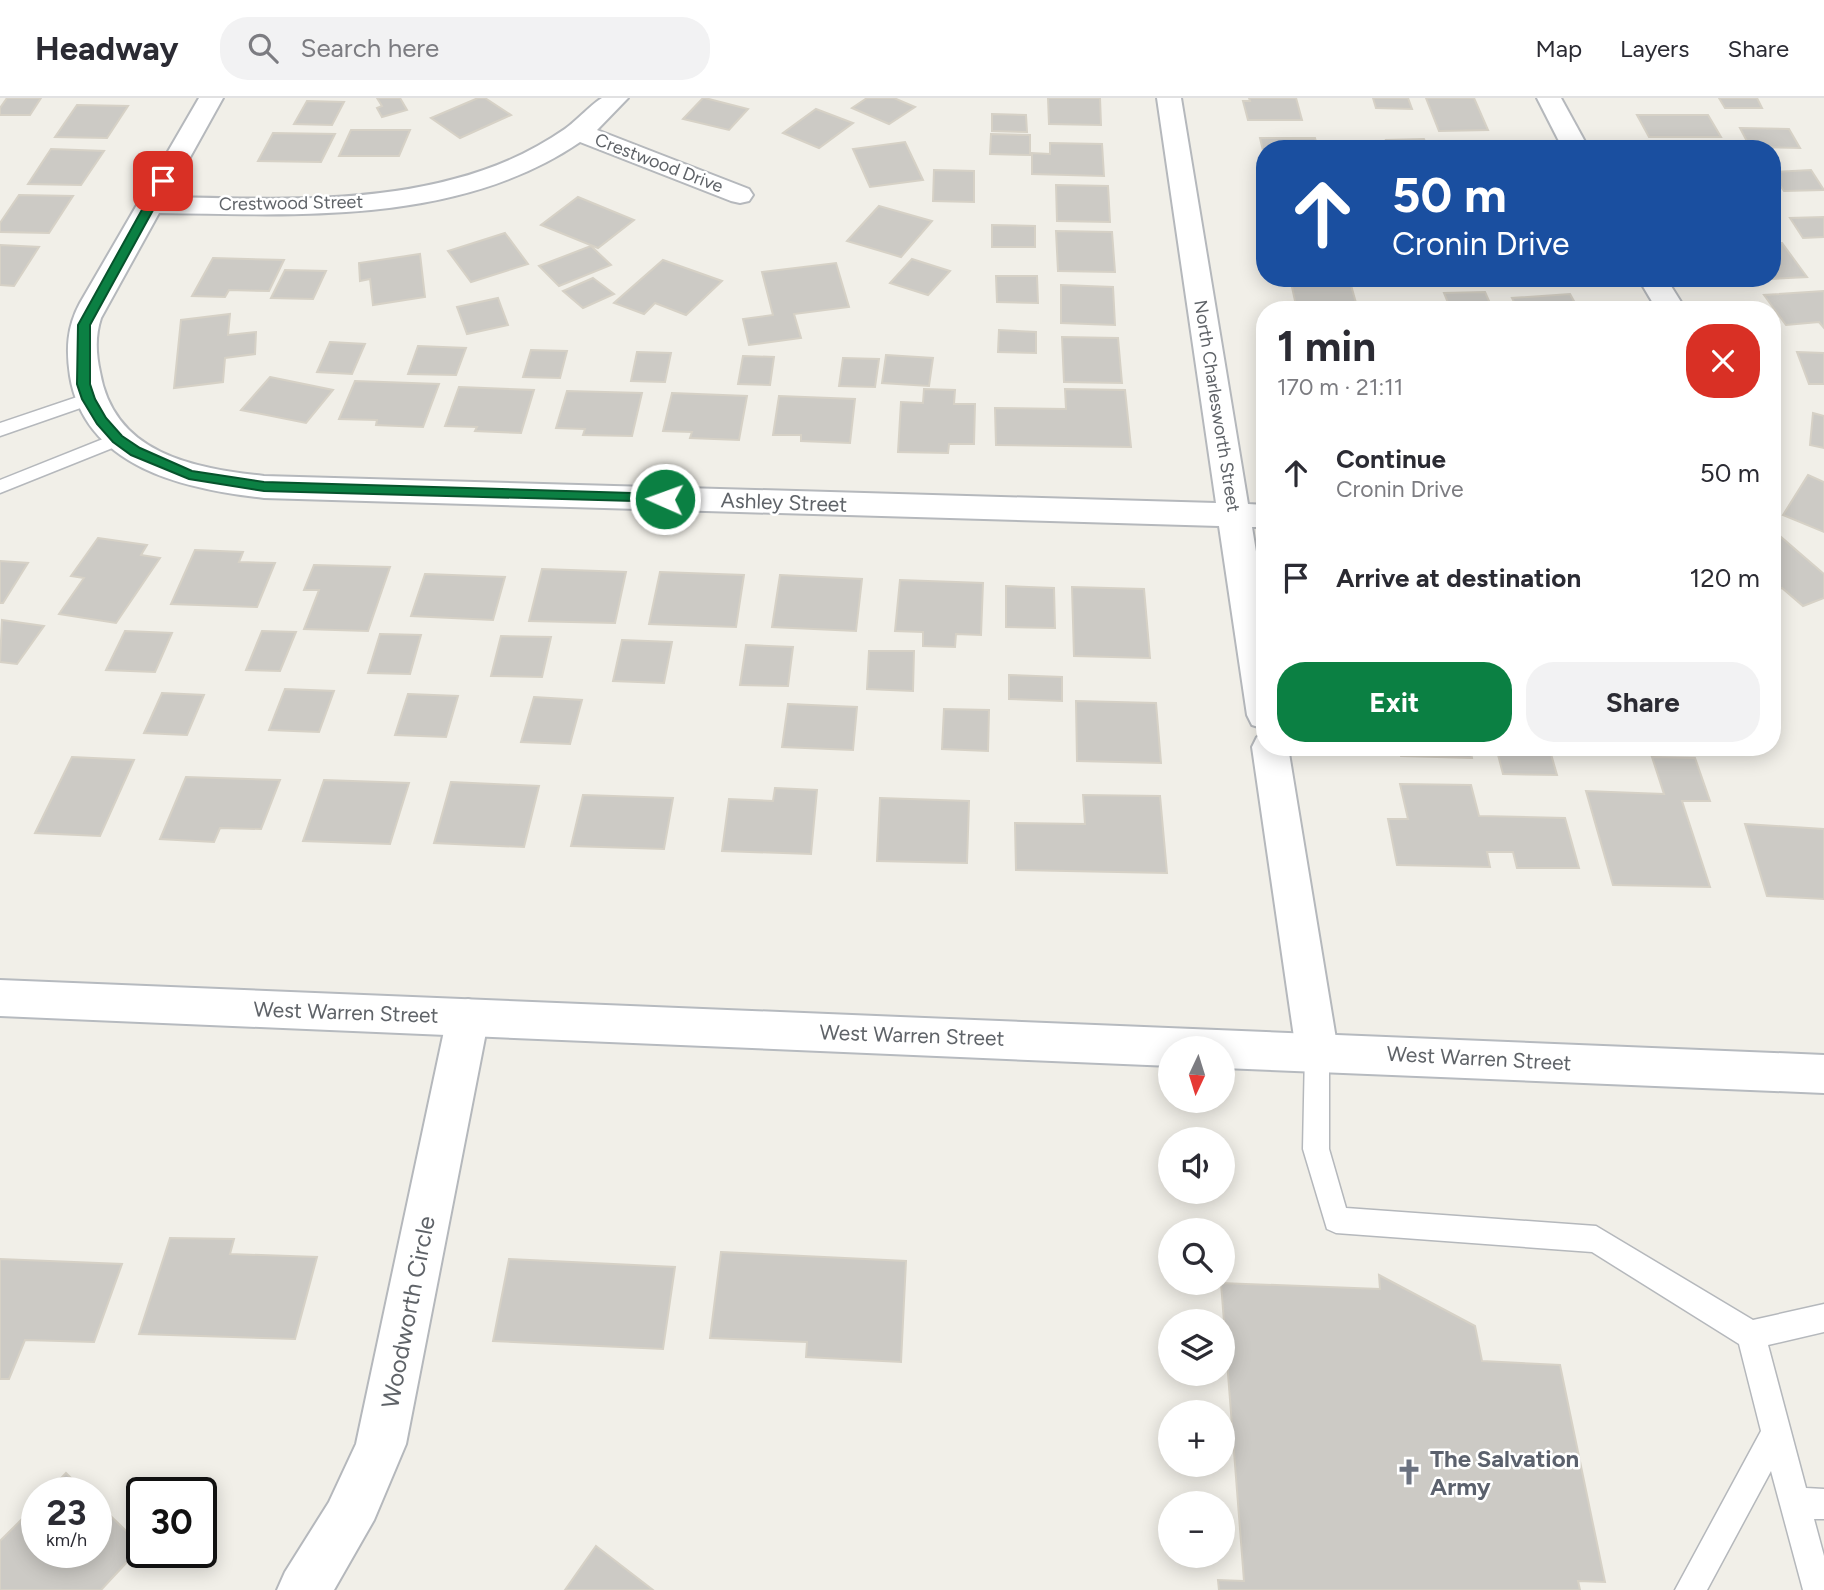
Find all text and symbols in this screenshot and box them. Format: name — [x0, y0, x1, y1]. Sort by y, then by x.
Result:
search box — [220, 17, 710, 80]
text: Headway — [35, 29, 178, 68]
icon: search — [244, 29, 282, 67]
text: Search here — [300, 32, 439, 64]
text: Map — [1535, 34, 1582, 63]
text: Layers — [1620, 34, 1689, 63]
text: Share — [1727, 34, 1789, 63]
street label: Crestwood Drive — [592, 128, 726, 198]
pin — [133, 151, 193, 211]
icon: arrive — [144, 162, 182, 200]
text: 50 m — [1392, 165, 1507, 224]
icon: ahead — [1277, 168, 1368, 259]
street label: Crestwood Street — [219, 191, 364, 215]
text: Cronin Drive — [1392, 225, 1569, 263]
street label: North Charlesworth Street — [1189, 298, 1245, 514]
text: 1 min — [1277, 321, 1376, 372]
button: close — [1686, 324, 1760, 398]
text: 170 m · 21:11 — [1277, 373, 1403, 401]
text: Continue — [1336, 443, 1446, 475]
icon: ahead — [1277, 454, 1315, 492]
text: 50 m — [1700, 457, 1760, 489]
position arrow — [628, 462, 702, 536]
text: Cronin Drive — [1336, 475, 1464, 503]
street label: Ashley Street — [720, 487, 848, 517]
icon: arrive — [1277, 559, 1315, 597]
text: Arrive at destination — [1336, 562, 1581, 594]
text: 120 m — [1690, 562, 1760, 594]
button: Exit — [1277, 662, 1512, 742]
button: Share — [1526, 662, 1760, 742]
street label: West Warren Street — [253, 996, 439, 1028]
street label: West Warren Street — [819, 1019, 1005, 1051]
north arrow — [1158, 1036, 1236, 1113]
map controls — [1158, 1036, 1235, 1568]
street label: West Warren Street — [1386, 1041, 1572, 1075]
button: sound — [1158, 1127, 1235, 1204]
street label: Woodworth Circle — [375, 1213, 441, 1411]
button: search — [1158, 1218, 1235, 1295]
button: layers — [1158, 1309, 1235, 1386]
button: + — [1158, 1400, 1235, 1477]
place label: The Salvation Army — [1430, 1444, 1579, 1501]
church icon: The Salvation Army — [1394, 1457, 1424, 1487]
speed limit sign: 30 — [126, 1477, 217, 1568]
button: − — [1158, 1491, 1235, 1568]
text: 23 — [47, 1492, 86, 1534]
text: km/h — [46, 1529, 87, 1551]

